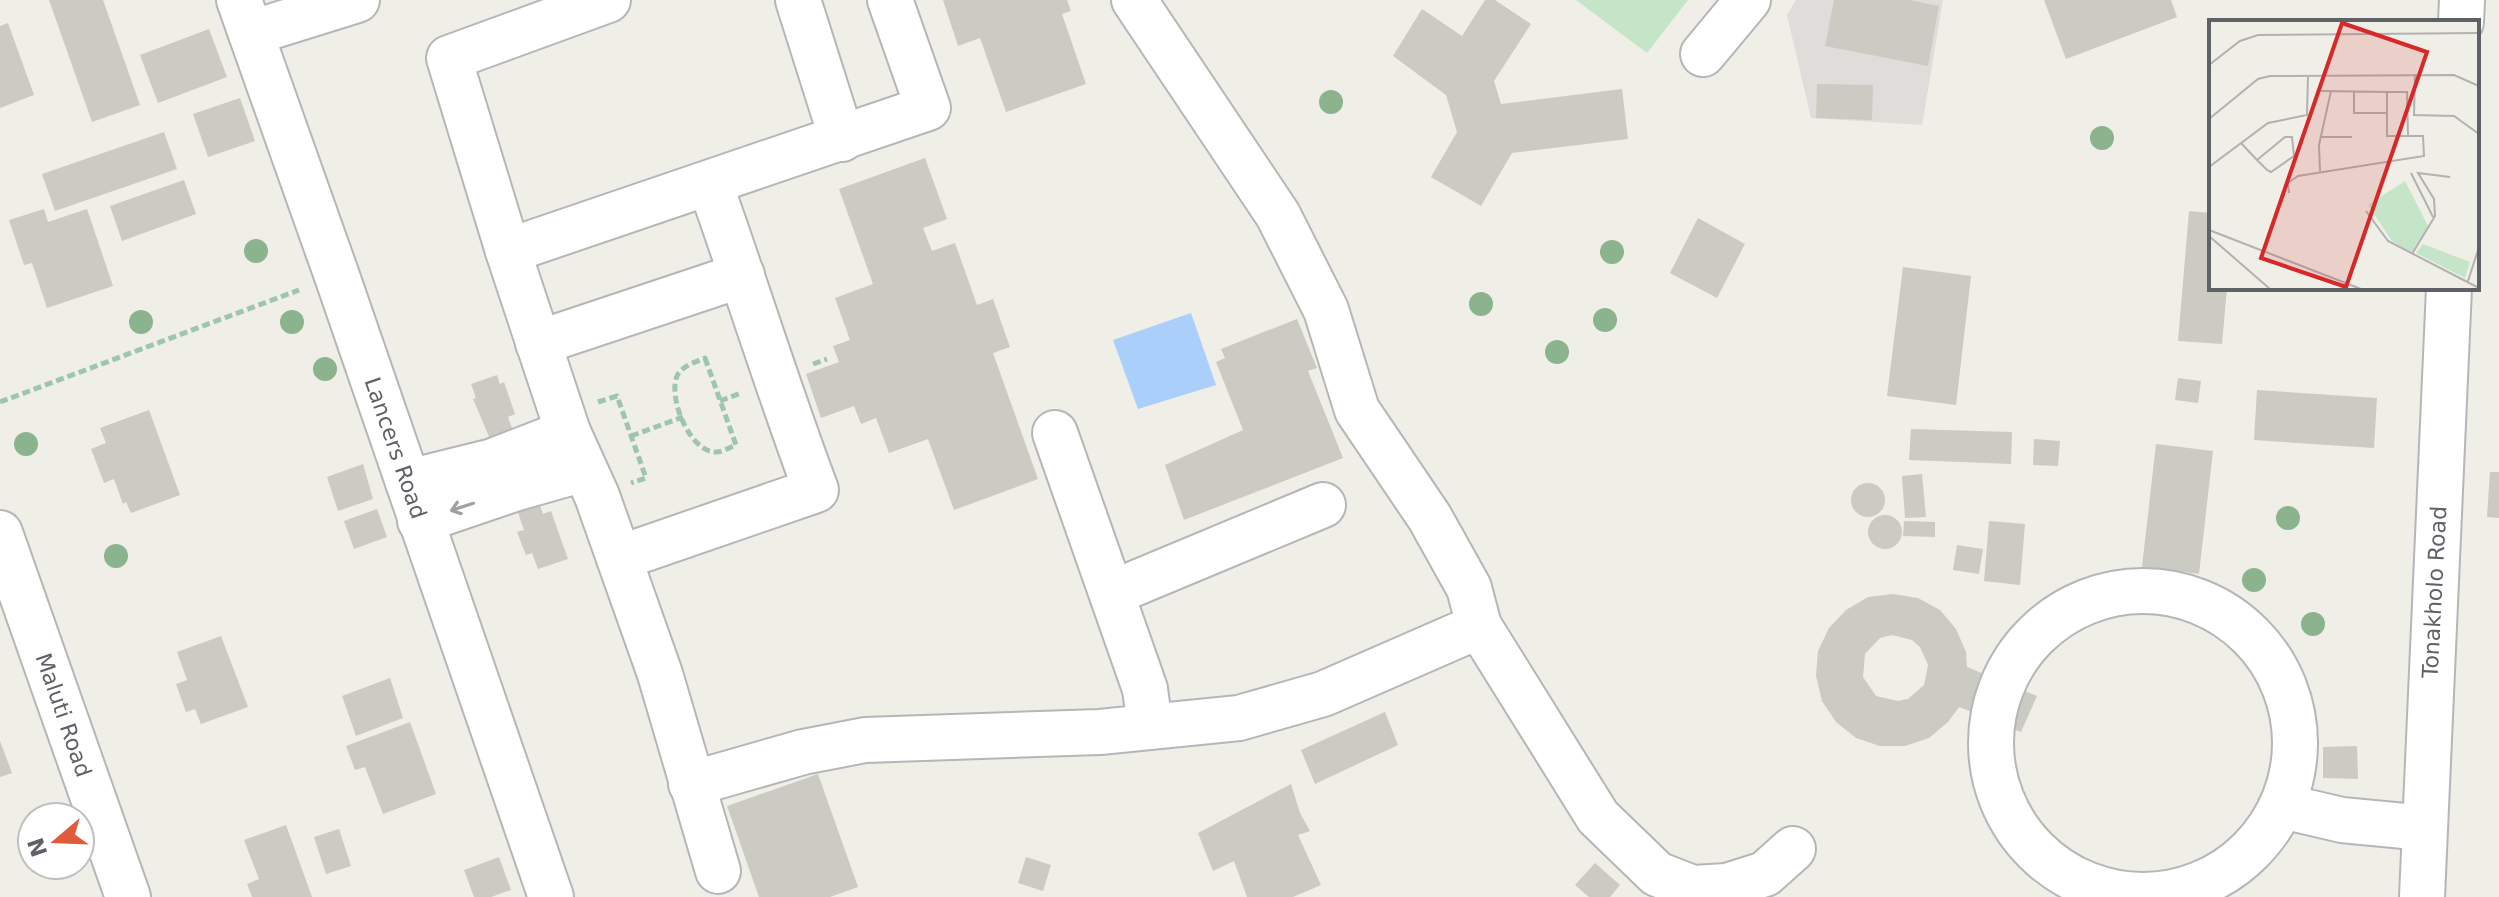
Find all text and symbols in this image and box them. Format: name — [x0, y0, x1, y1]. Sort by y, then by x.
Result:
inset map — [2209, 20, 2479, 290]
street label: Lancers Road — [360, 374, 431, 522]
one-way arrow — [450, 500, 476, 515]
street label: Tonakholo Road — [2417, 505, 2451, 680]
street label: Maluti Road — [31, 650, 96, 780]
north arrow — [16, 801, 96, 881]
text: N — [23, 835, 52, 860]

